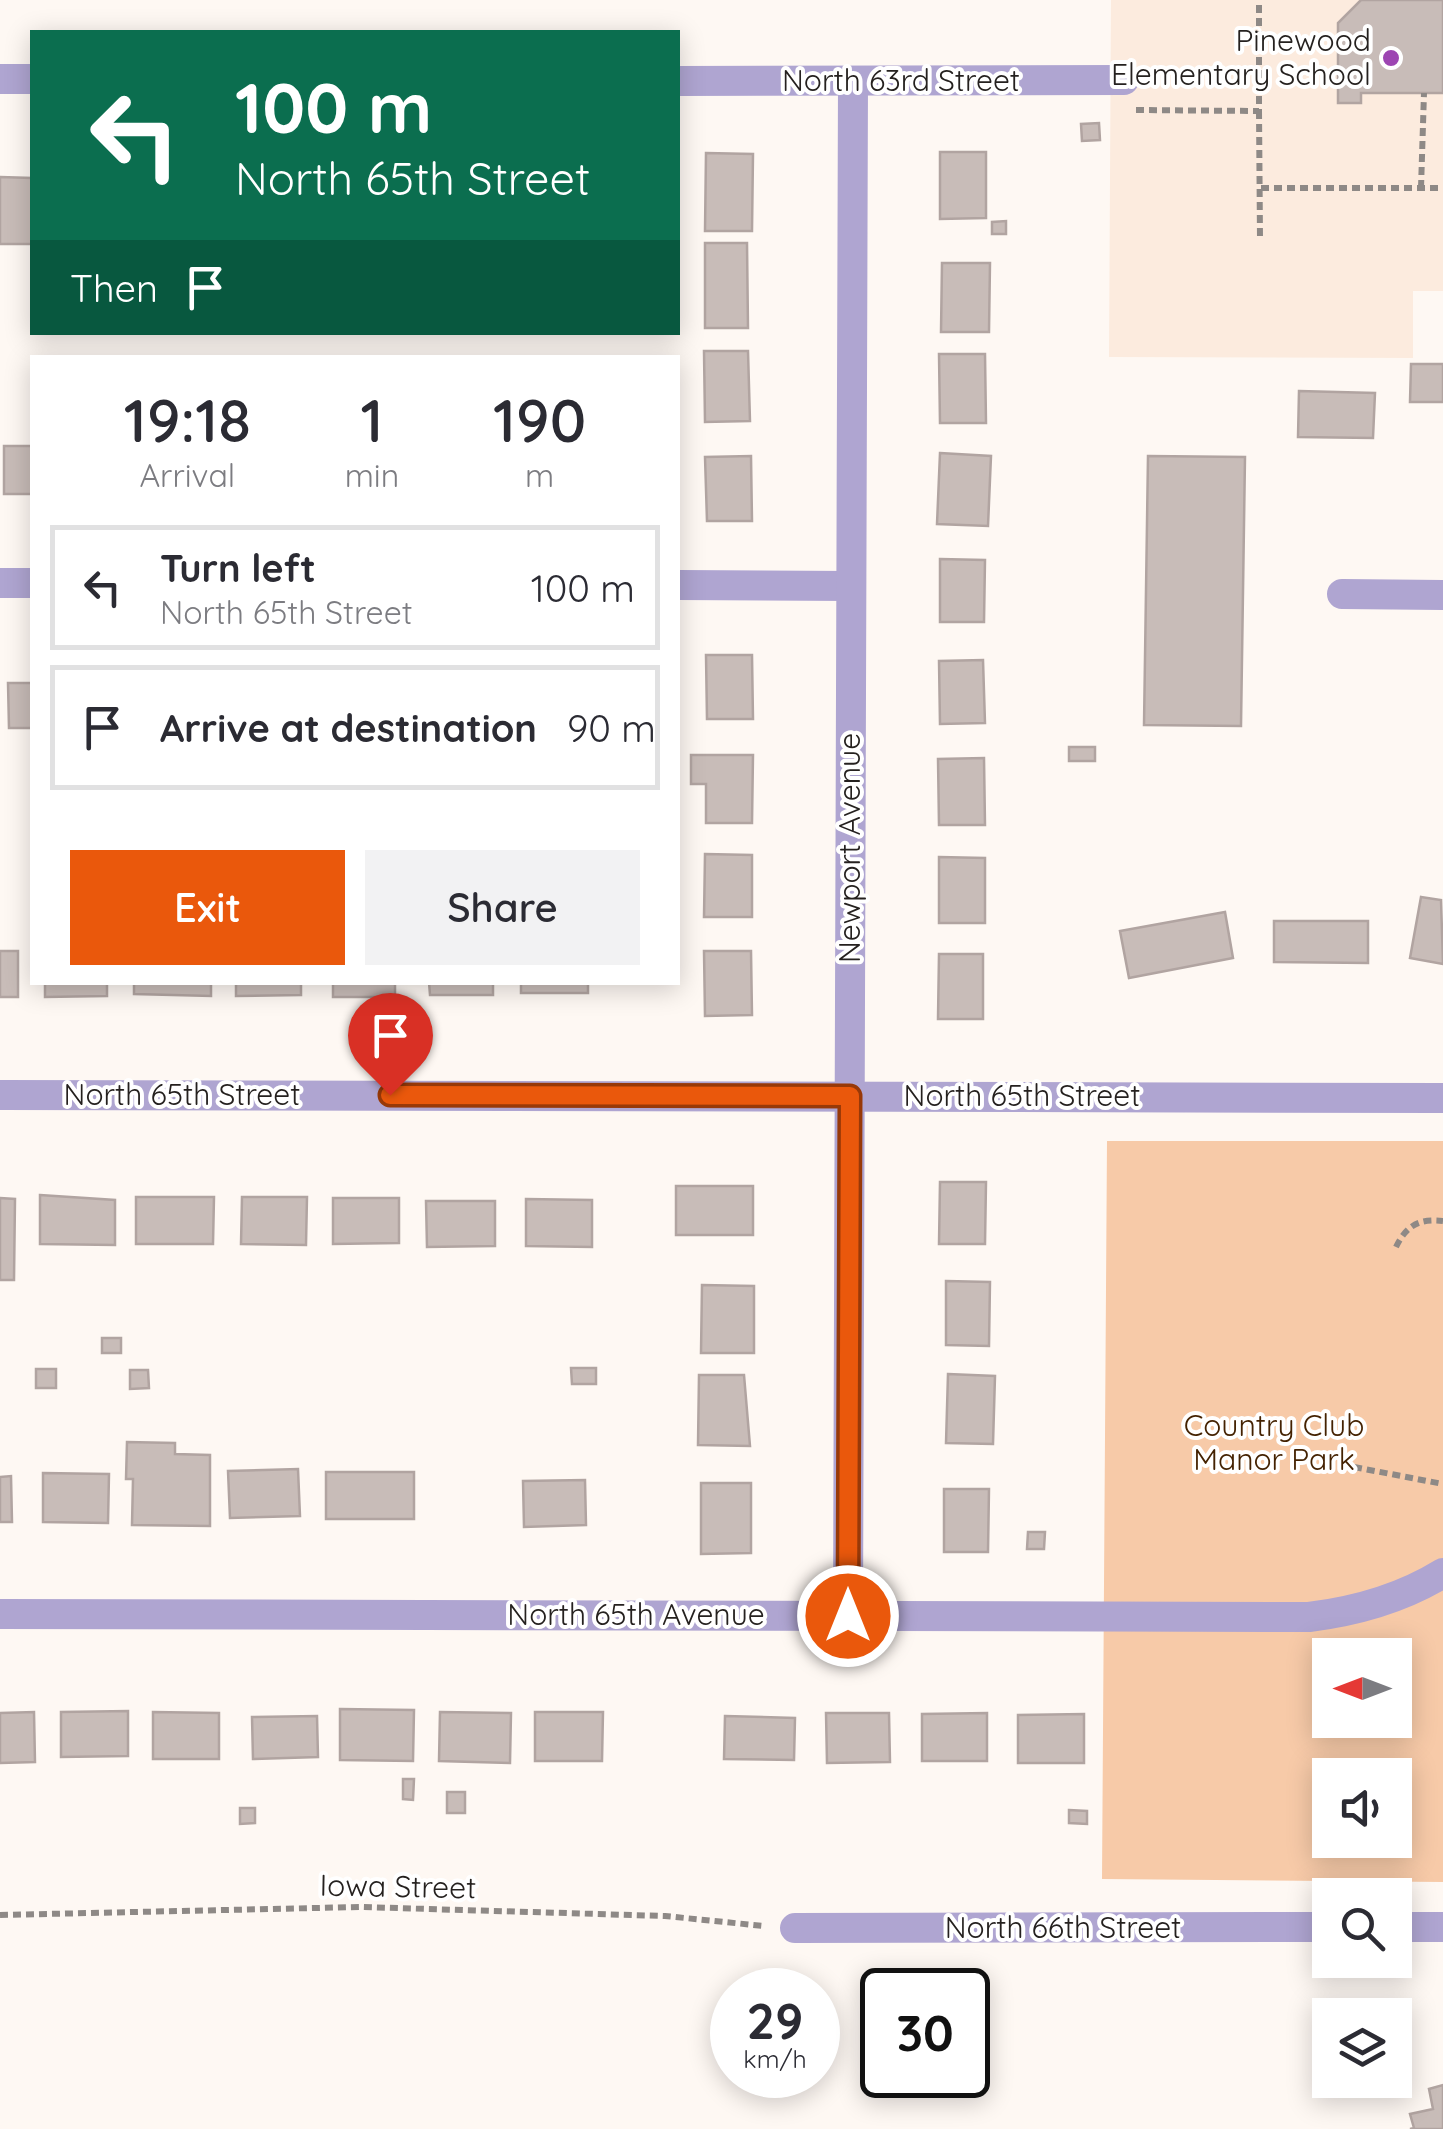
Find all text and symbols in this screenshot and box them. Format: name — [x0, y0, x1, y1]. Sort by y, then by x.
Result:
place label: Pinewood Elementary School — [1111, 21, 1371, 93]
marker: Pinewood Elementary School — [1380, 47, 1402, 69]
street label: North 63rd Street — [782, 61, 1020, 99]
text: 100 m — [235, 63, 432, 151]
icon: left — [70, 70, 200, 200]
text: North 65th Street — [235, 150, 590, 206]
icon: arrive — [178, 260, 233, 315]
text: Then — [70, 264, 158, 312]
text: 19:18 — [124, 382, 251, 457]
text: 1 — [360, 382, 383, 457]
text: 190 — [493, 382, 586, 457]
text: Arrival — [139, 455, 235, 495]
text: min — [345, 455, 399, 495]
text: m — [525, 455, 554, 495]
text: Turn left — [160, 544, 316, 592]
icon: left — [75, 560, 130, 615]
text: 100 m — [531, 564, 635, 612]
text: North 65th Street — [160, 592, 413, 632]
icon: arrive — [75, 700, 130, 755]
text: Arrive at destination — [160, 704, 537, 752]
text: 90 m — [567, 704, 656, 752]
street label: Newport Avenue — [830, 733, 868, 963]
button: Exit — [70, 850, 345, 965]
button: Share — [365, 850, 640, 965]
pin — [348, 993, 433, 1096]
icon: arrive — [363, 1008, 418, 1063]
street label: North 65th Street — [64, 1075, 300, 1113]
street label: North 65th Street — [904, 1076, 1140, 1114]
park label: Country Club Manor Park — [1184, 1406, 1364, 1478]
position arrow — [796, 1564, 900, 1668]
street label: North 65th Avenue — [507, 1595, 765, 1633]
north arrow — [1312, 1638, 1412, 1738]
map controls — [1312, 1638, 1412, 2098]
button: sound — [1312, 1758, 1412, 1858]
street label: Iowa Street — [319, 1866, 477, 1906]
button: search — [1312, 1878, 1412, 1978]
street label: North 66th Street — [945, 1908, 1181, 1946]
speed limit sign: 30 — [860, 1968, 990, 2098]
text: 29 — [747, 1989, 803, 2052]
button: layers — [1312, 1998, 1412, 2098]
text: km/h — [743, 2043, 807, 2074]

